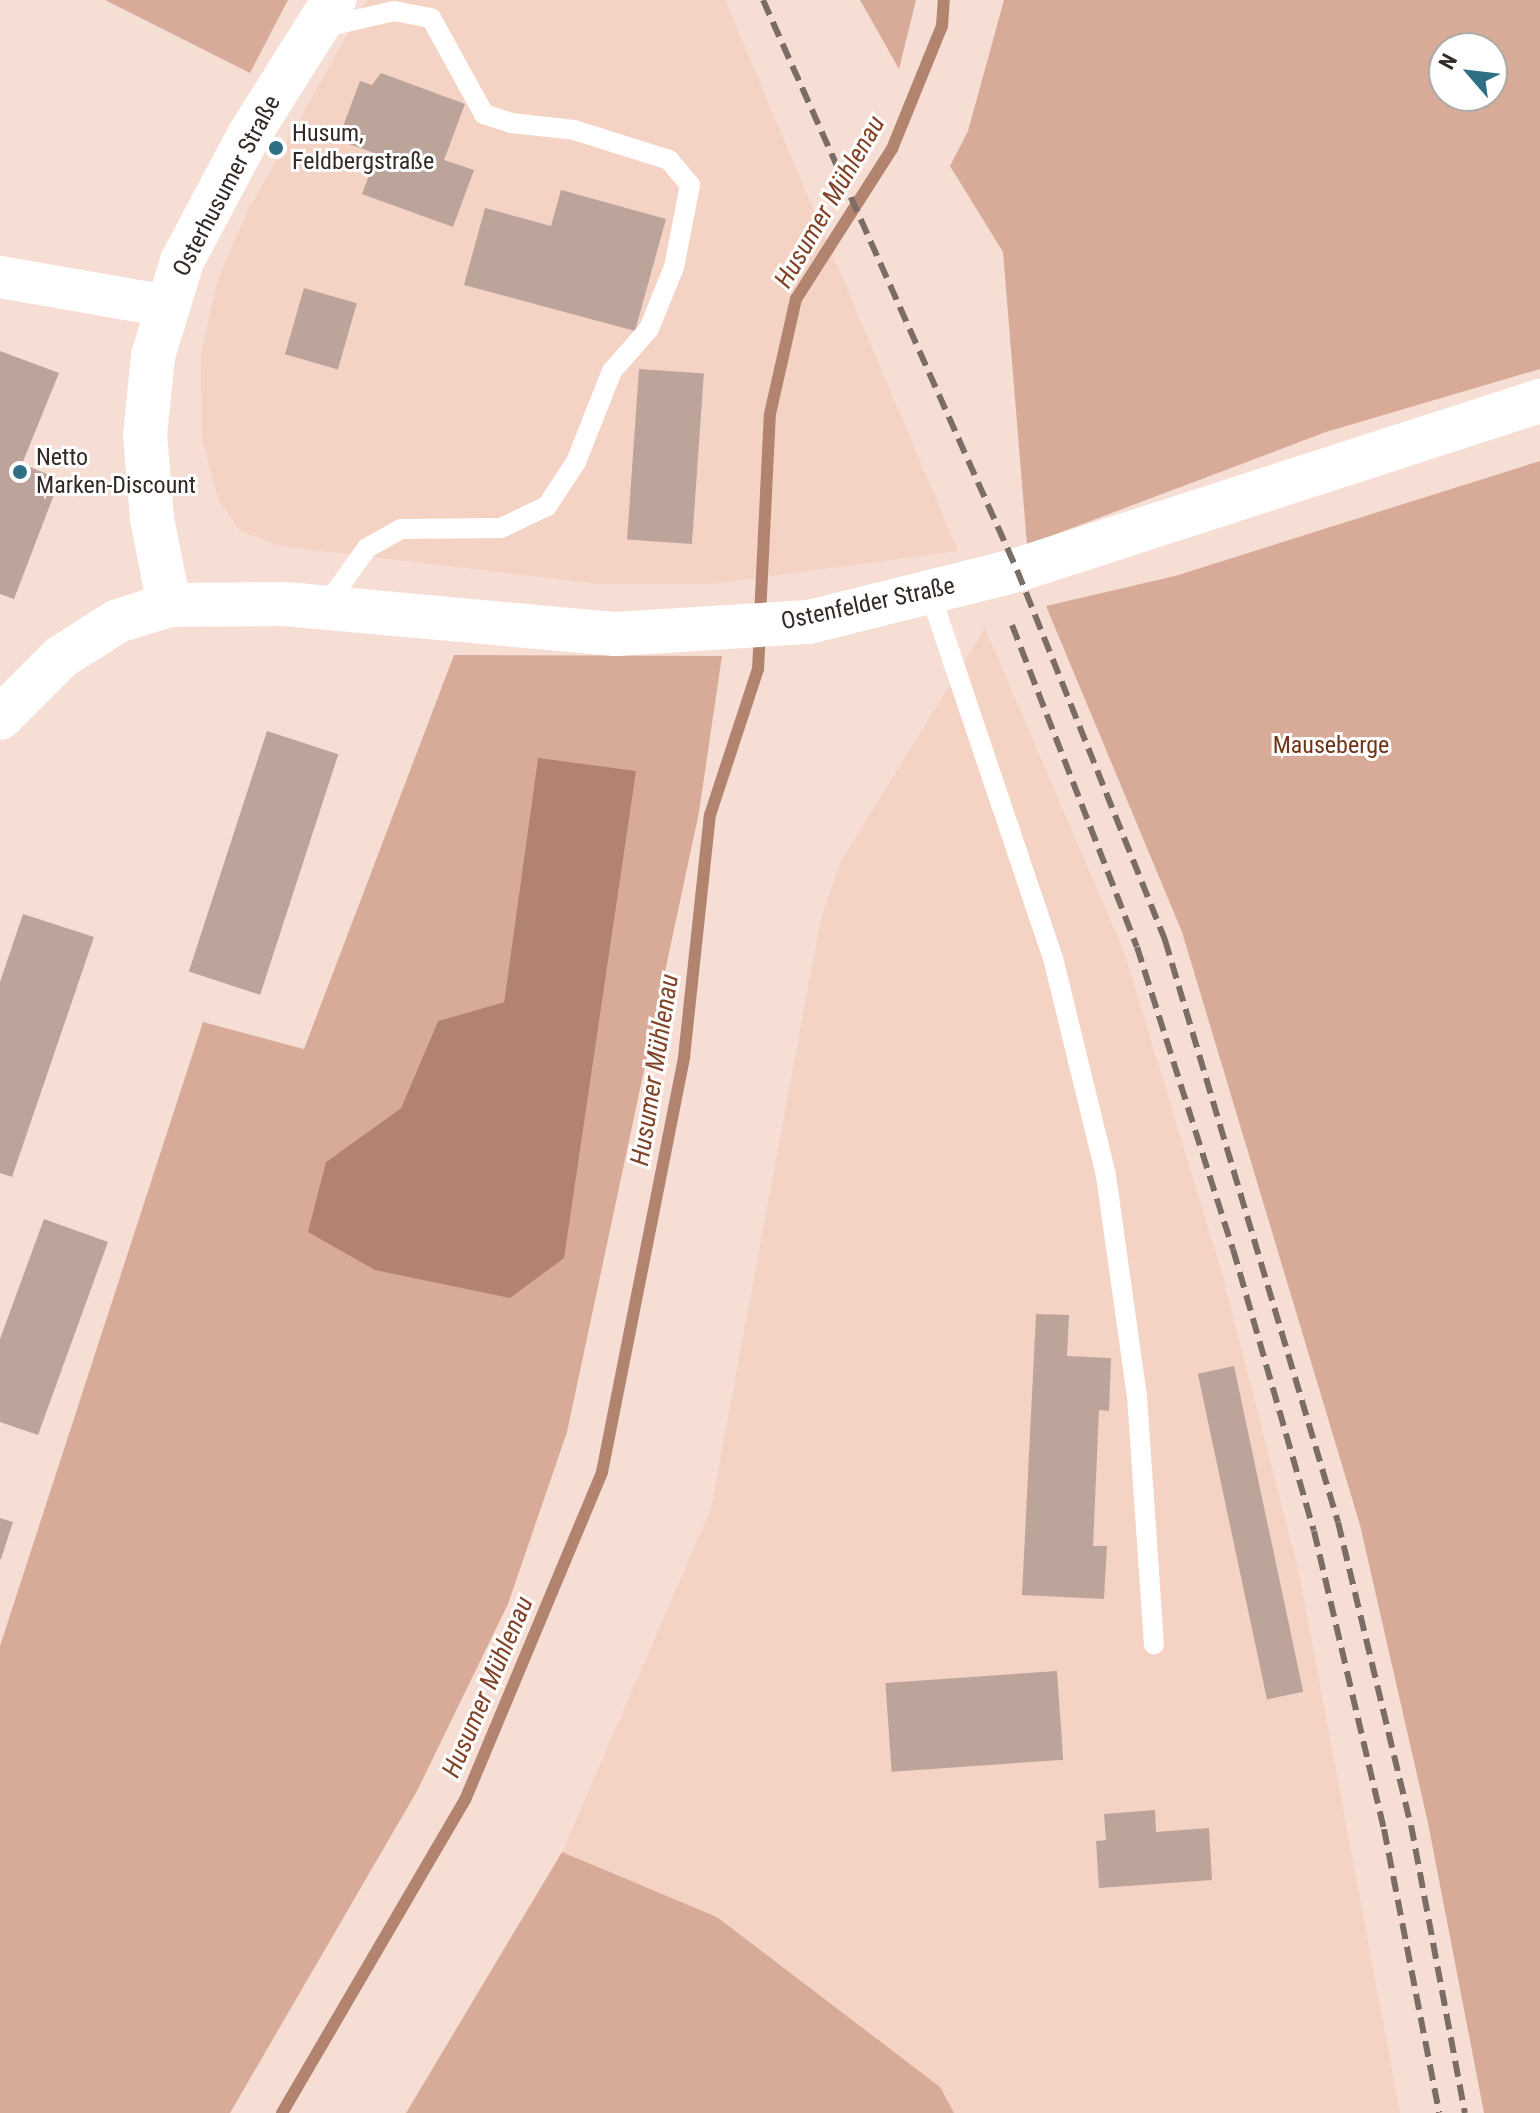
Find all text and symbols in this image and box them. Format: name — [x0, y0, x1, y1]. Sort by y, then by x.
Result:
north arrow — [1428, 32, 1508, 112]
text: N — [1434, 50, 1462, 73]
street label: Osterhusumer Straße — [167, 91, 287, 281]
water label: Husumer Mühlenau — [768, 110, 892, 294]
place label: Husum, Feldbergstraße — [292, 120, 434, 176]
marker: Husum, Feldbergstraße — [267, 139, 285, 157]
place label: Netto Marken-Discount — [36, 444, 196, 500]
marker: Netto Marken-Discount — [11, 463, 29, 481]
street label: Ostenfelder Straße — [778, 572, 958, 636]
park label: Mauseberge — [1273, 732, 1389, 760]
water label: Husumer Mühlenau — [624, 972, 686, 1168]
water label: Husumer Mühlenau — [436, 1592, 540, 1782]

